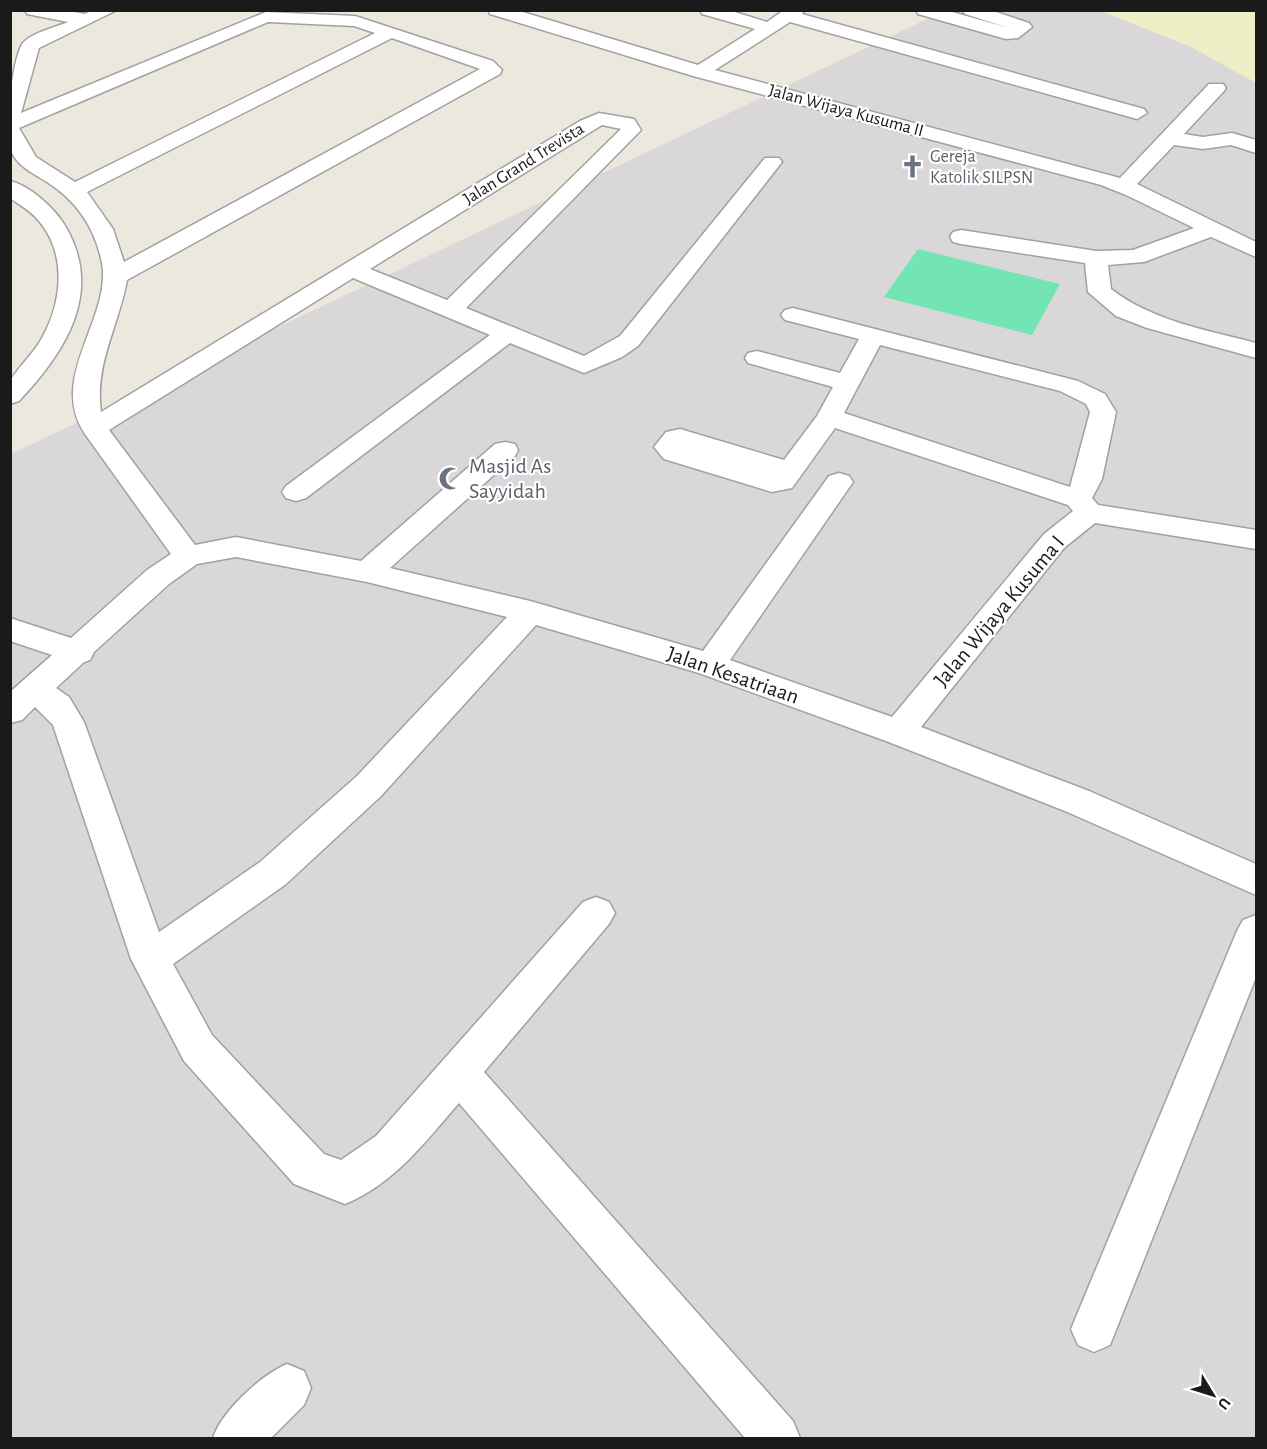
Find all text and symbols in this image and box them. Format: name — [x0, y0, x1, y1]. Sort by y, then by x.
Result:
street label: Jalan Wijaya Kusuma II — [766, 82, 926, 140]
street label: Jalan Grand Trevista — [460, 120, 588, 208]
place label: Gereja Katolik SILPSN — [930, 148, 1033, 187]
church icon: Gereja Katolik SILPSN — [899, 154, 925, 180]
place label: Masjid As Sayyidah — [469, 455, 551, 502]
mosque icon: Masjid As Sayyidah — [438, 466, 464, 492]
street label: Jalan Wijaya Kusuma I — [930, 531, 1068, 691]
street label: Jalan Kesatriaan — [664, 642, 802, 708]
north arrow — [1183, 1365, 1243, 1425]
text: U — [1215, 1395, 1233, 1413]

